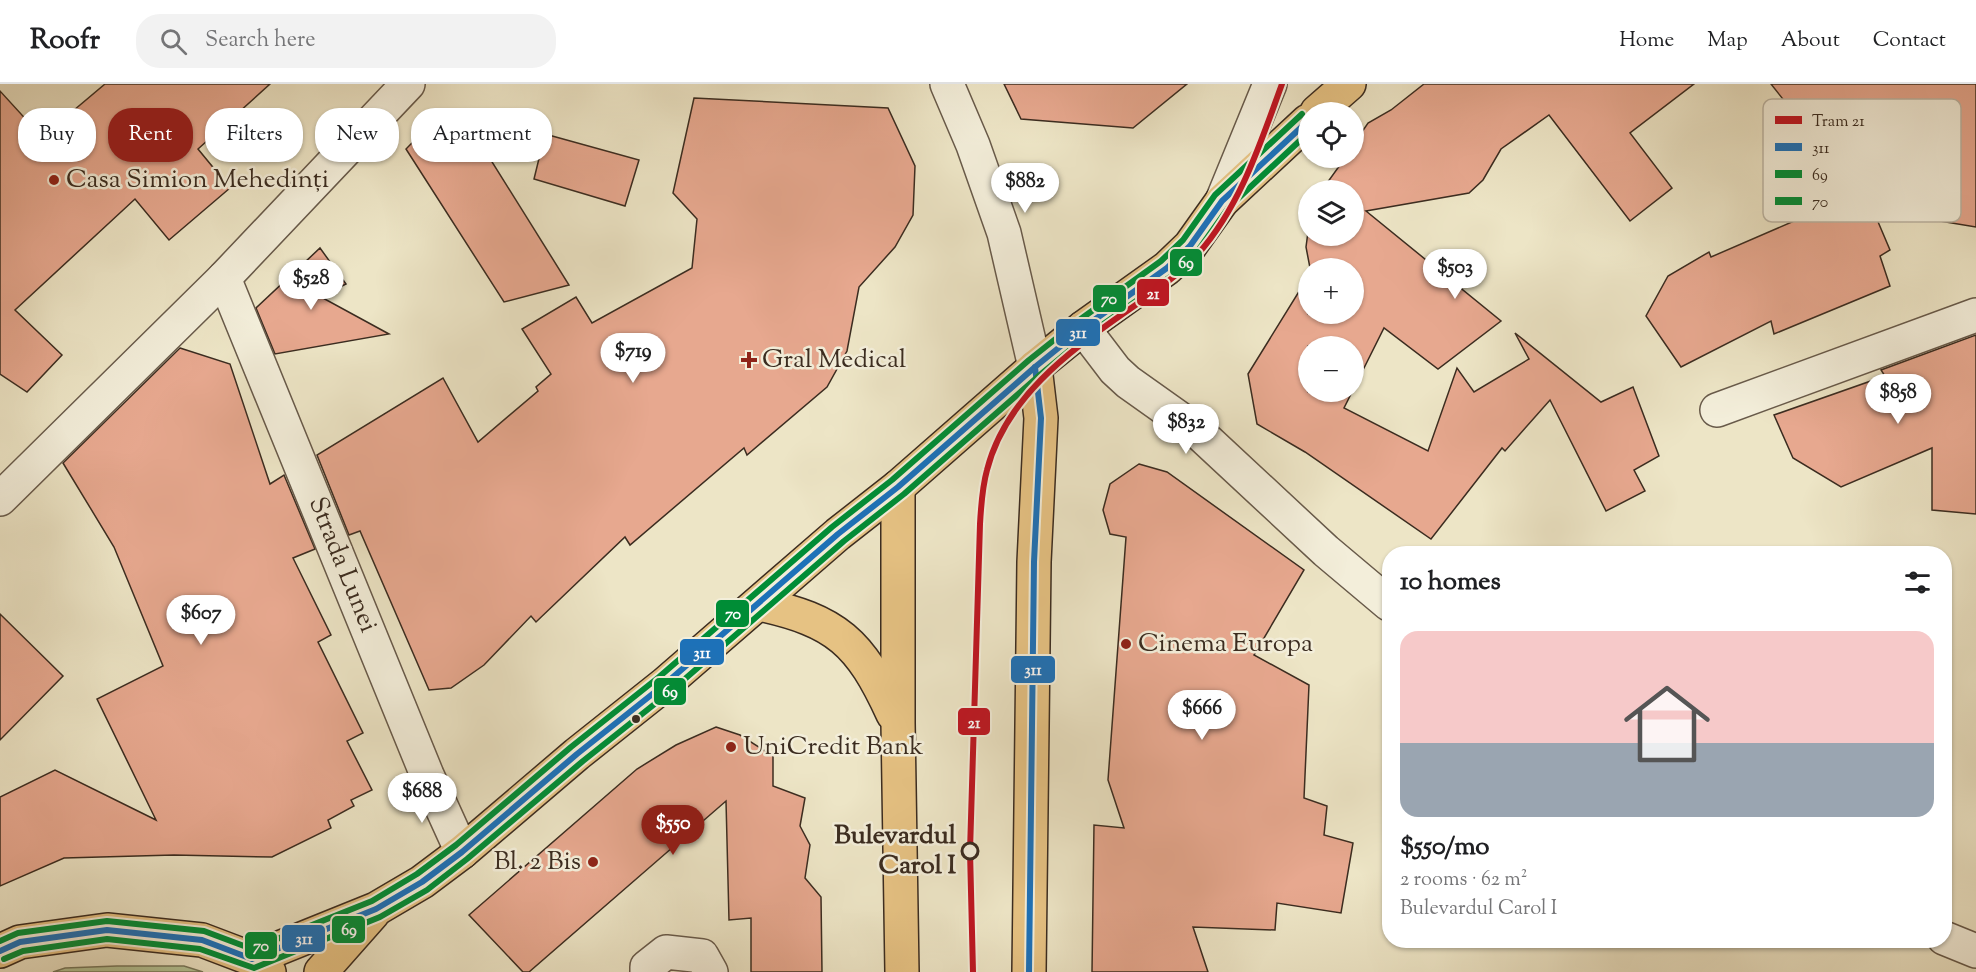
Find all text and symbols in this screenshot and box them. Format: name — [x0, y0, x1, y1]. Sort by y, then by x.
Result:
search box — [136, 14, 556, 68]
text: Roofr — [30, 21, 100, 61]
icon: search — [157, 25, 190, 58]
text: Search here — [205, 25, 315, 57]
text: Home — [1619, 26, 1674, 56]
text: Map — [1707, 26, 1748, 56]
text: About — [1781, 26, 1840, 56]
text: Contact — [1873, 26, 1946, 56]
legend — [1763, 99, 1961, 222]
map controls — [1298, 102, 1364, 402]
button: locate — [1298, 102, 1364, 168]
chip: Buy — [18, 108, 96, 162]
chip: Rent — [108, 108, 193, 162]
chip: Filters — [205, 108, 303, 162]
chip: New — [315, 108, 399, 162]
chip: Apartment — [411, 108, 552, 162]
text: Tram 21 — [1812, 111, 1865, 134]
text: 311 — [1812, 138, 1830, 161]
place label: Casa Simion Mehedinți — [66, 162, 329, 199]
pin: $882 — [989, 163, 1061, 214]
text: 69 — [1812, 165, 1828, 188]
text: $882 — [1005, 168, 1045, 197]
marker: Casa Simion Mehedinți — [47, 173, 61, 187]
button: layers — [1298, 180, 1364, 246]
text: 70 — [1812, 192, 1828, 215]
line badge: 69 — [1169, 248, 1203, 277]
pin: $503 — [1419, 249, 1491, 300]
text: 69 — [1178, 253, 1194, 276]
text: $503 — [1437, 254, 1473, 283]
button: + — [1298, 258, 1364, 324]
pin: $528 — [275, 260, 347, 311]
text: $528 — [293, 265, 329, 294]
line badge: 21 — [1136, 278, 1170, 307]
line badge: 70 — [1092, 284, 1127, 313]
text: 21 — [1147, 284, 1160, 307]
text: 70 — [1101, 289, 1118, 312]
line badge: 311 — [1055, 318, 1101, 347]
text: 311 — [1069, 323, 1087, 346]
pin: $719 — [597, 333, 669, 384]
button: − — [1298, 336, 1364, 402]
text: $719 — [615, 338, 652, 367]
place label: Gral Medical — [762, 342, 906, 379]
marker: Gral Medical — [740, 351, 758, 369]
pin: $858 — [1862, 374, 1934, 425]
text: $858 — [1879, 379, 1917, 408]
pin: $832 — [1150, 404, 1222, 455]
text: $832 — [1167, 409, 1205, 438]
street label: Strada Lunei — [298, 492, 386, 638]
text: 10 homes — [1400, 564, 1501, 601]
icon: filters — [1901, 566, 1934, 599]
pin: $607 — [165, 595, 237, 646]
line badge: 70 — [715, 599, 750, 628]
text: $607 — [180, 600, 222, 629]
text: 70 — [725, 604, 742, 627]
place label: Cinema Europa — [1138, 626, 1313, 663]
marker: Cinema Europa — [1119, 637, 1133, 651]
line badge: 311 — [679, 638, 725, 666]
text: 311 — [693, 643, 711, 666]
line badge: 311 — [1010, 655, 1056, 684]
text: 311 — [1024, 660, 1042, 683]
icon: home — [1613, 670, 1721, 778]
line badge: 69 — [653, 677, 687, 706]
text: 69 — [662, 682, 678, 705]
pin: $666 — [1166, 690, 1238, 741]
text: $666 — [1182, 695, 1222, 724]
line badge: 21 — [957, 707, 991, 736]
unlabelled marker — [630, 713, 642, 725]
text: 21 — [968, 713, 981, 736]
place label: UniCredit Bank — [743, 729, 924, 766]
marker: UniCredit Bank — [724, 740, 738, 754]
pin: $688 — [386, 773, 458, 824]
text: $688 — [402, 778, 442, 807]
pin: $550 — [637, 805, 709, 856]
text: $550 — [655, 810, 691, 839]
place label: Bulevardul Carol I — [834, 818, 957, 885]
text: $550/mo — [1400, 829, 1490, 866]
marker: Bulevardul Carol I — [961, 842, 979, 860]
place label: Bl. 2 Bis — [494, 844, 581, 881]
marker: Bl. 2 Bis — [586, 855, 600, 869]
text: 2 rooms · 62 m² — [1400, 866, 1528, 895]
text: Bulevardul Carol I — [1400, 895, 1557, 924]
line badge: 69 — [331, 915, 366, 944]
text: 69 — [341, 920, 357, 943]
line badge: 311 — [281, 924, 326, 953]
text: 311 — [295, 929, 313, 952]
line badge: 70 — [244, 931, 278, 960]
text: 70 — [253, 936, 270, 959]

